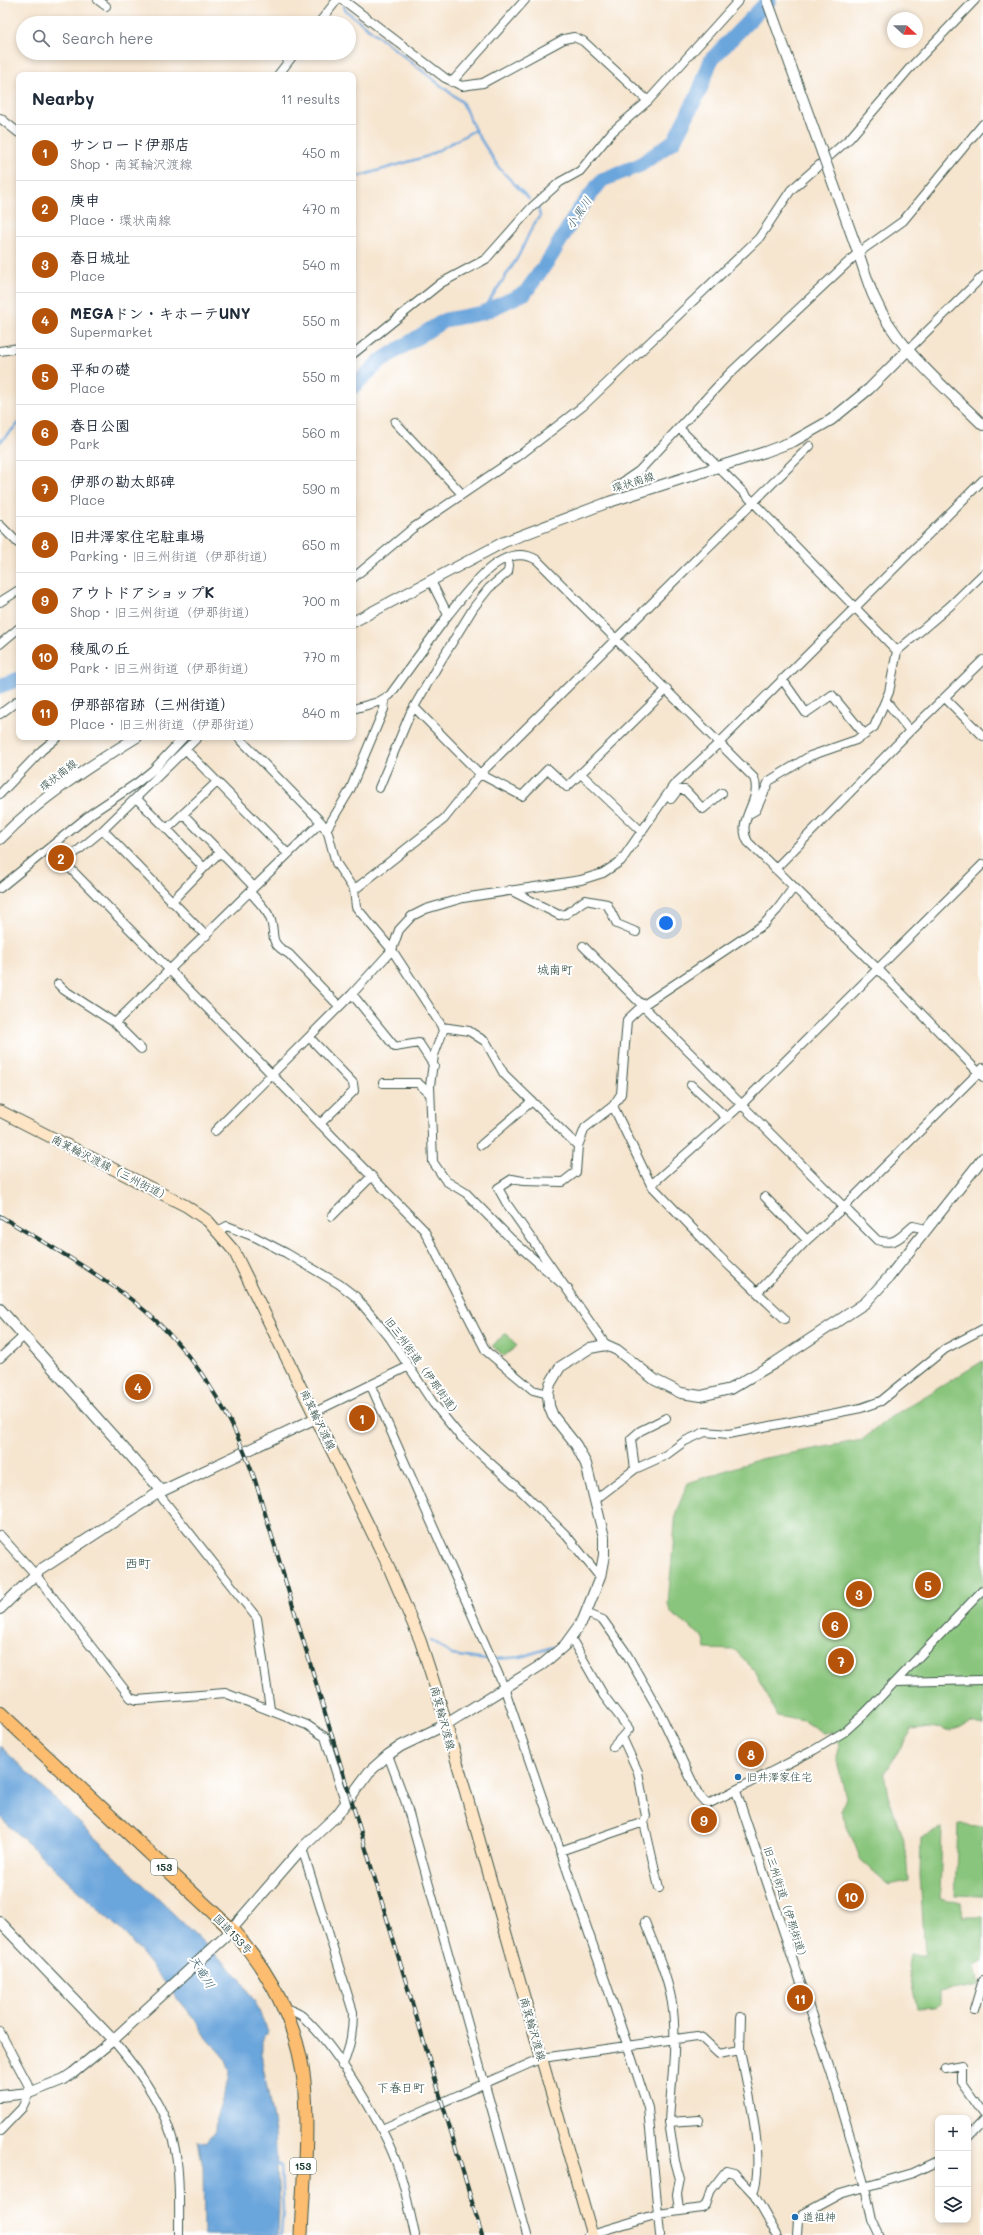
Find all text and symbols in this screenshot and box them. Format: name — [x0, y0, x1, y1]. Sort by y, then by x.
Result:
north arrow — [887, 12, 923, 48]
search box — [16, 16, 356, 60]
icon: search — [30, 27, 52, 49]
text: Search here — [62, 28, 153, 48]
text: Nearby — [32, 87, 94, 109]
text: 11 results — [281, 90, 340, 107]
text: サンロード伊那店 — [70, 134, 190, 154]
text: 1 — [42, 144, 48, 161]
text: 450 m — [302, 144, 340, 161]
text: Shop · 南箕輪沢渡線 — [70, 155, 192, 172]
text: 庚申 — [70, 190, 100, 210]
water label: 小黒川 — [561, 193, 595, 232]
text: 2 — [41, 200, 49, 217]
text: 470 m — [303, 200, 340, 217]
text: Place · 環状南線 — [70, 211, 171, 228]
text: 春日城址 — [70, 247, 130, 267]
text: 3 — [41, 256, 49, 273]
text: 540 m — [302, 256, 340, 273]
text: Place — [70, 267, 105, 284]
text: MEGAドン・キホーテUNY — [70, 303, 251, 323]
text: 4 — [41, 312, 49, 329]
text: 550 m — [302, 312, 340, 329]
text: Supermarket — [70, 323, 153, 340]
text: 平和の礎 — [70, 359, 130, 379]
text: 5 — [41, 368, 49, 385]
text: 550 m — [302, 368, 340, 385]
text: Place — [70, 379, 105, 396]
text: 春日公園 — [70, 415, 130, 435]
text: 6 — [41, 424, 49, 441]
text: 560 m — [302, 424, 340, 441]
text: Park — [70, 435, 99, 452]
street label: 環状南線 — [610, 468, 656, 495]
text: 伊那の勘太郎碑 — [70, 471, 175, 491]
text: 7 — [41, 480, 49, 497]
text: 590 m — [302, 480, 340, 497]
text: Place — [70, 491, 105, 508]
text: 旧井澤家住宅駐車場 — [70, 526, 205, 546]
text: 8 — [41, 536, 49, 553]
text: 650 m — [302, 536, 340, 553]
text: Parking · 旧三州街道（伊那街道） — [70, 547, 275, 564]
text: アウトドアショップK — [70, 582, 214, 602]
text: 9 — [41, 592, 49, 609]
text: 700 m — [302, 592, 340, 609]
text: Shop · 旧三州街道（伊那街道） — [70, 603, 257, 620]
text: 稜風の丘 — [70, 638, 130, 658]
text: 10 — [38, 648, 52, 665]
text: 770 m — [303, 648, 340, 665]
text: Park · 旧三州街道（伊那街道） — [70, 659, 256, 676]
text: 伊那部宿跡（三州街道） — [70, 694, 235, 714]
text: 11 — [39, 704, 51, 721]
text: 840 m — [302, 704, 340, 721]
text: Place · 旧三州街道（伊那街道） — [70, 715, 262, 732]
street label: 環状南線 — [36, 755, 80, 794]
pin: 2 — [48, 843, 74, 873]
your location — [656, 913, 676, 933]
district label: 城南町 — [537, 961, 573, 977]
street label: 南箕輪沢渡線（三州街道） — [49, 1131, 173, 1204]
street label: 旧三州街道（伊那街道） — [382, 1313, 465, 1420]
pin: 4 — [125, 1372, 151, 1402]
street label: 南箕輪沢渡線 — [297, 1387, 340, 1453]
pin: 1 — [349, 1403, 375, 1433]
district label: 西町 — [125, 1554, 151, 1571]
pin: 5 — [915, 1570, 941, 1600]
pin: 3 — [846, 1579, 872, 1609]
pin: 6 — [822, 1610, 848, 1640]
pin: 7 — [828, 1646, 854, 1676]
street label: 南箕輪沢渡線 — [428, 1684, 459, 1752]
pin: 8 — [738, 1739, 764, 1769]
place label: 旧井澤家住宅 — [746, 1769, 812, 1784]
marker: 旧井澤家住宅 — [733, 1772, 743, 1782]
pin: 9 — [691, 1805, 717, 1835]
street label: 旧三州街道（伊那街道） — [761, 1844, 812, 1964]
road number: 153 — [151, 1859, 177, 1875]
pin: 10 — [838, 1881, 864, 1911]
street label: 国道153号 — [210, 1910, 256, 1957]
water label: 天竜川 — [187, 1952, 219, 1991]
pin: 11 — [787, 1983, 813, 2013]
street label: 南箕輪沢渡線 — [517, 1995, 550, 2063]
district label: 下春日町 — [377, 2079, 425, 2095]
map controls — [935, 2115, 971, 2223]
button: + — [935, 2115, 971, 2151]
button: − — [935, 2151, 971, 2187]
road number: 153 — [290, 2158, 316, 2174]
button: layers — [935, 2187, 971, 2223]
place label: 道祖神 — [803, 2209, 836, 2224]
marker: 道祖神 — [790, 2212, 800, 2222]

